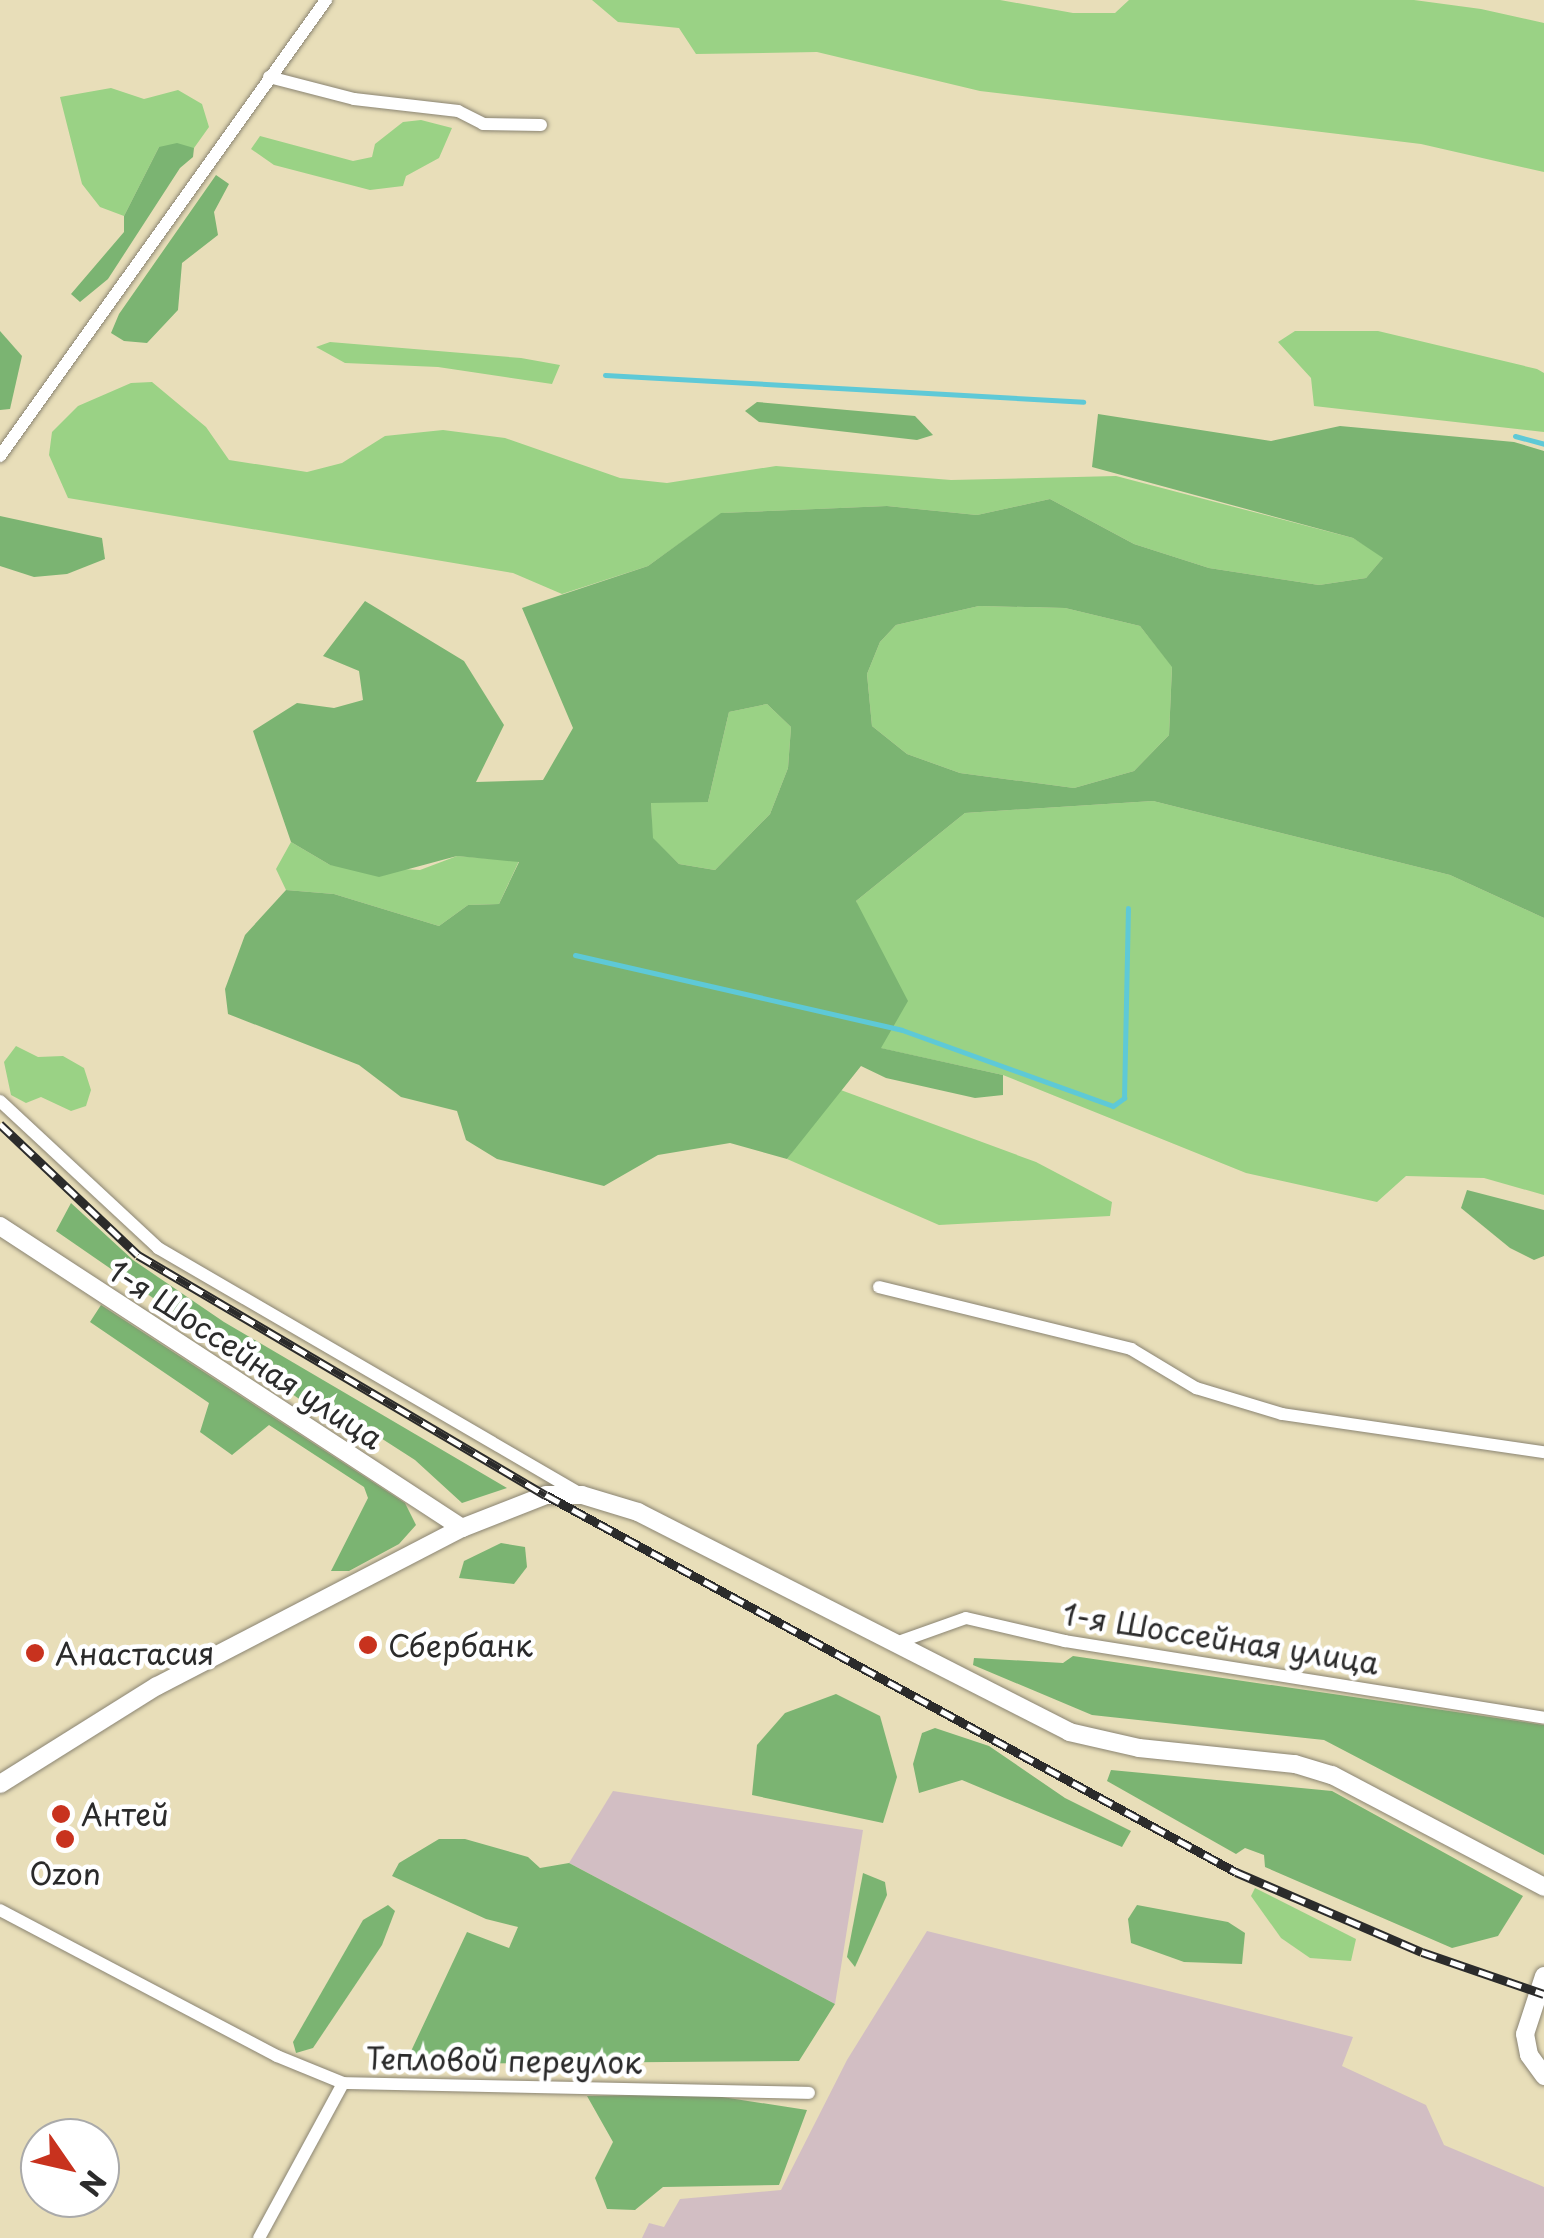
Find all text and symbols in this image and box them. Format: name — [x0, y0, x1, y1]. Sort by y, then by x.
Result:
street label: 1-я Шоссейная улица — [101, 1251, 391, 1457]
street label: 1-я Шоссейная улица — [1059, 1595, 1383, 1681]
place label: Сбербанк — [388, 1627, 533, 1663]
marker: Сбербанк — [357, 1634, 379, 1656]
place label: Анастасия — [55, 1635, 215, 1671]
marker: Анастасия — [24, 1642, 46, 1664]
place label: Антей — [81, 1796, 169, 1832]
marker: Антей — [50, 1803, 72, 1825]
marker: Ozon — [54, 1828, 76, 1850]
place label: Ozon — [29, 1855, 101, 1891]
street label: Тепловой переулок — [366, 2040, 642, 2080]
north arrow — [20, 2118, 120, 2218]
text: N — [70, 2163, 118, 2205]

